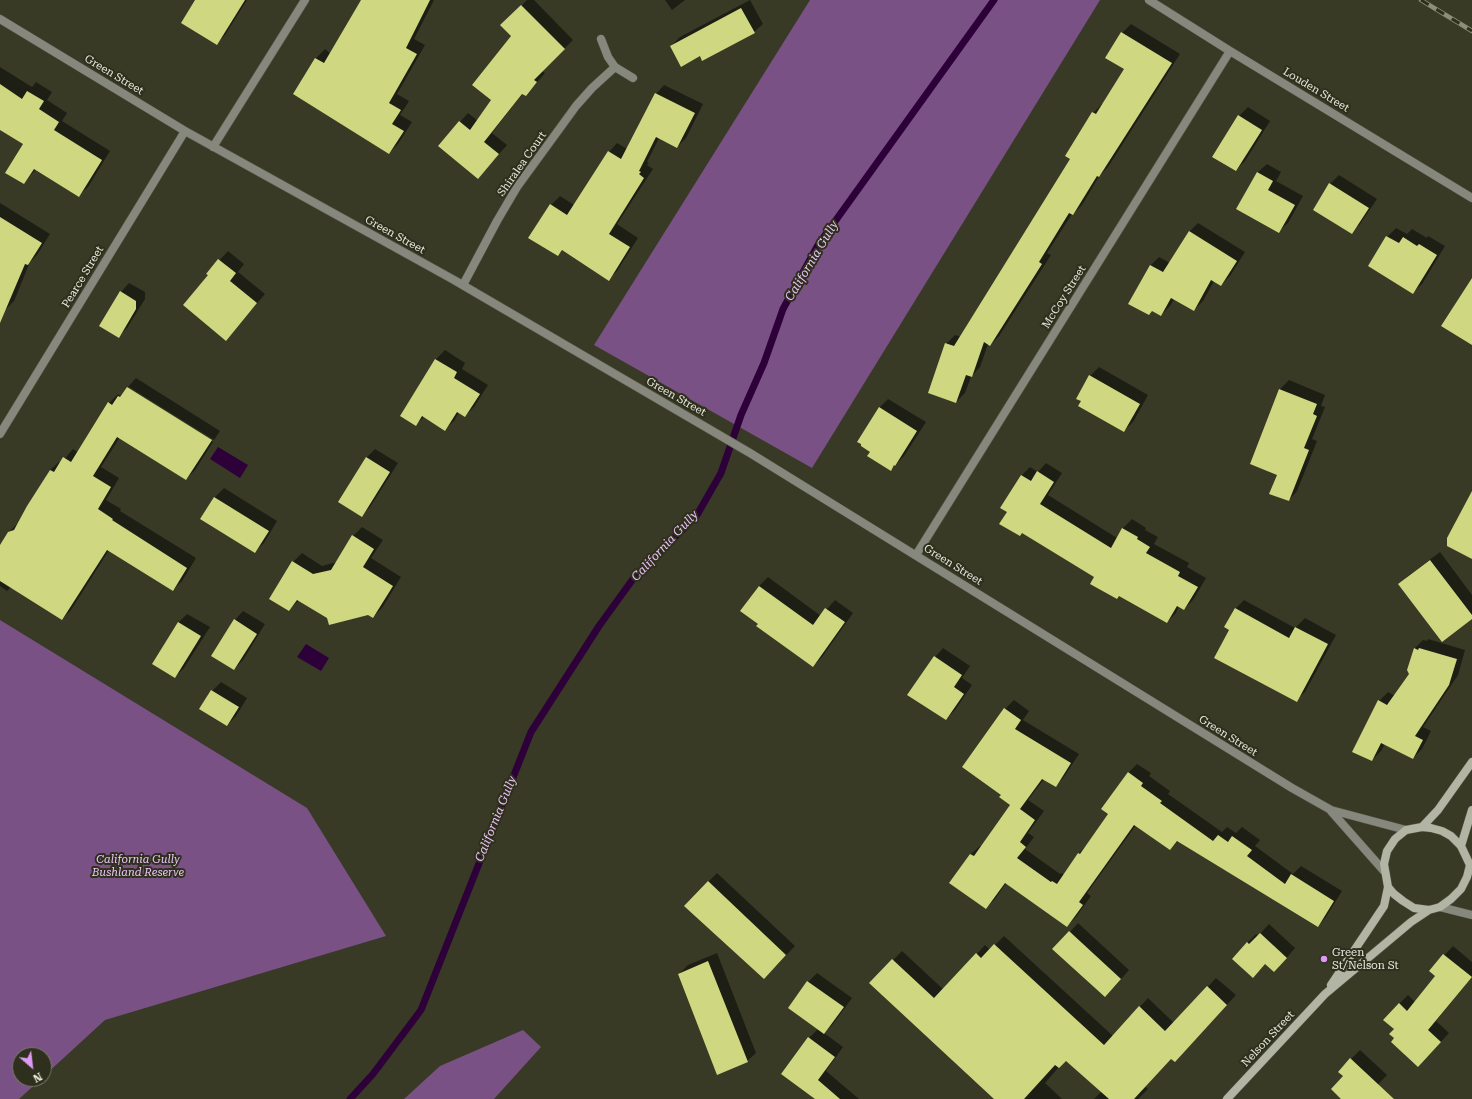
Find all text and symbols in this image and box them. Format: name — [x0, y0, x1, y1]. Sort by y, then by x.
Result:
street label: Green Street — [82, 52, 146, 98]
street label: Louden Street — [1280, 65, 1352, 115]
street label: Shiralea Court — [495, 129, 549, 199]
street label: Green Street — [363, 213, 427, 257]
water label: California Gully — [782, 218, 842, 304]
street label: Pearce Street — [59, 244, 107, 310]
street label: McCoy Street — [1039, 263, 1089, 331]
street label: Green Street — [644, 375, 708, 419]
water label: California Gully — [629, 508, 701, 584]
street label: Green Street — [921, 542, 985, 588]
street label: Green Street — [1196, 713, 1260, 759]
water label: California Gully — [472, 774, 520, 864]
park label: California Gully Bushland Reserve — [92, 853, 184, 879]
place label: Green St/Nelson St — [1332, 946, 1399, 972]
marker: Green St/Nelson St — [1319, 954, 1329, 964]
street label: Nelson Street — [1239, 1008, 1297, 1070]
north arrow — [12, 1047, 52, 1087]
text: N — [31, 1069, 44, 1085]

